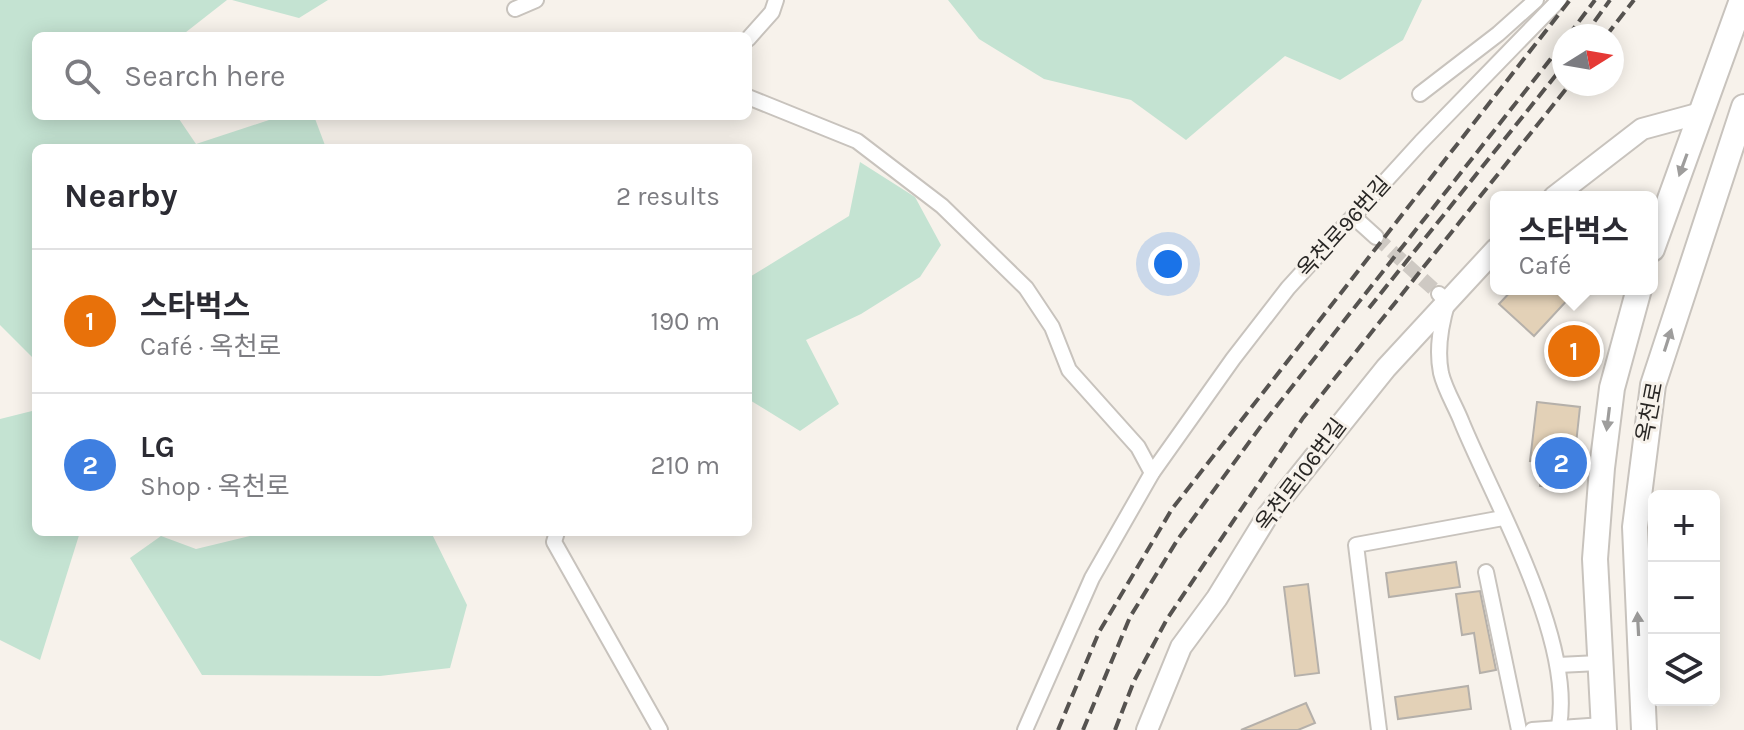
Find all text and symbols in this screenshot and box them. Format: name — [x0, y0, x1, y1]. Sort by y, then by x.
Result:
north arrow — [1552, 24, 1624, 96]
search box — [32, 32, 752, 120]
icon: search — [60, 54, 104, 98]
text: Search here — [124, 58, 285, 94]
one-way arrow — [1676, 153, 1688, 177]
street label: 옥천로96번길 — [1292, 171, 1396, 283]
text: Nearby — [64, 176, 178, 216]
text: 2 results — [616, 181, 720, 212]
popup — [1490, 191, 1658, 295]
text: 스타벅스 — [1519, 213, 1629, 249]
your location — [1148, 244, 1188, 284]
text: Café — [1519, 250, 1571, 281]
text: 스타벅스 — [140, 288, 250, 324]
text: 1 — [85, 306, 95, 337]
text: 190 m — [650, 306, 720, 337]
pin: 1 — [1548, 321, 1600, 381]
one-way arrow — [1662, 328, 1675, 352]
text: Café · 옥천로 — [140, 331, 281, 362]
street label: 옥천로 — [1631, 380, 1669, 444]
one-way arrow — [1601, 407, 1614, 432]
street label: 옥천로106번길 — [1250, 414, 1352, 536]
text: LG — [140, 429, 175, 465]
pin: 2 — [1535, 433, 1587, 493]
text: 2 — [82, 450, 98, 481]
text: 210 m — [650, 450, 720, 481]
text: Shop · 옥천로 — [140, 471, 290, 502]
map controls — [1648, 490, 1720, 706]
button: + — [1648, 490, 1720, 562]
button: − — [1648, 562, 1720, 634]
one-way arrow — [1632, 611, 1645, 636]
button: layers — [1648, 634, 1720, 706]

